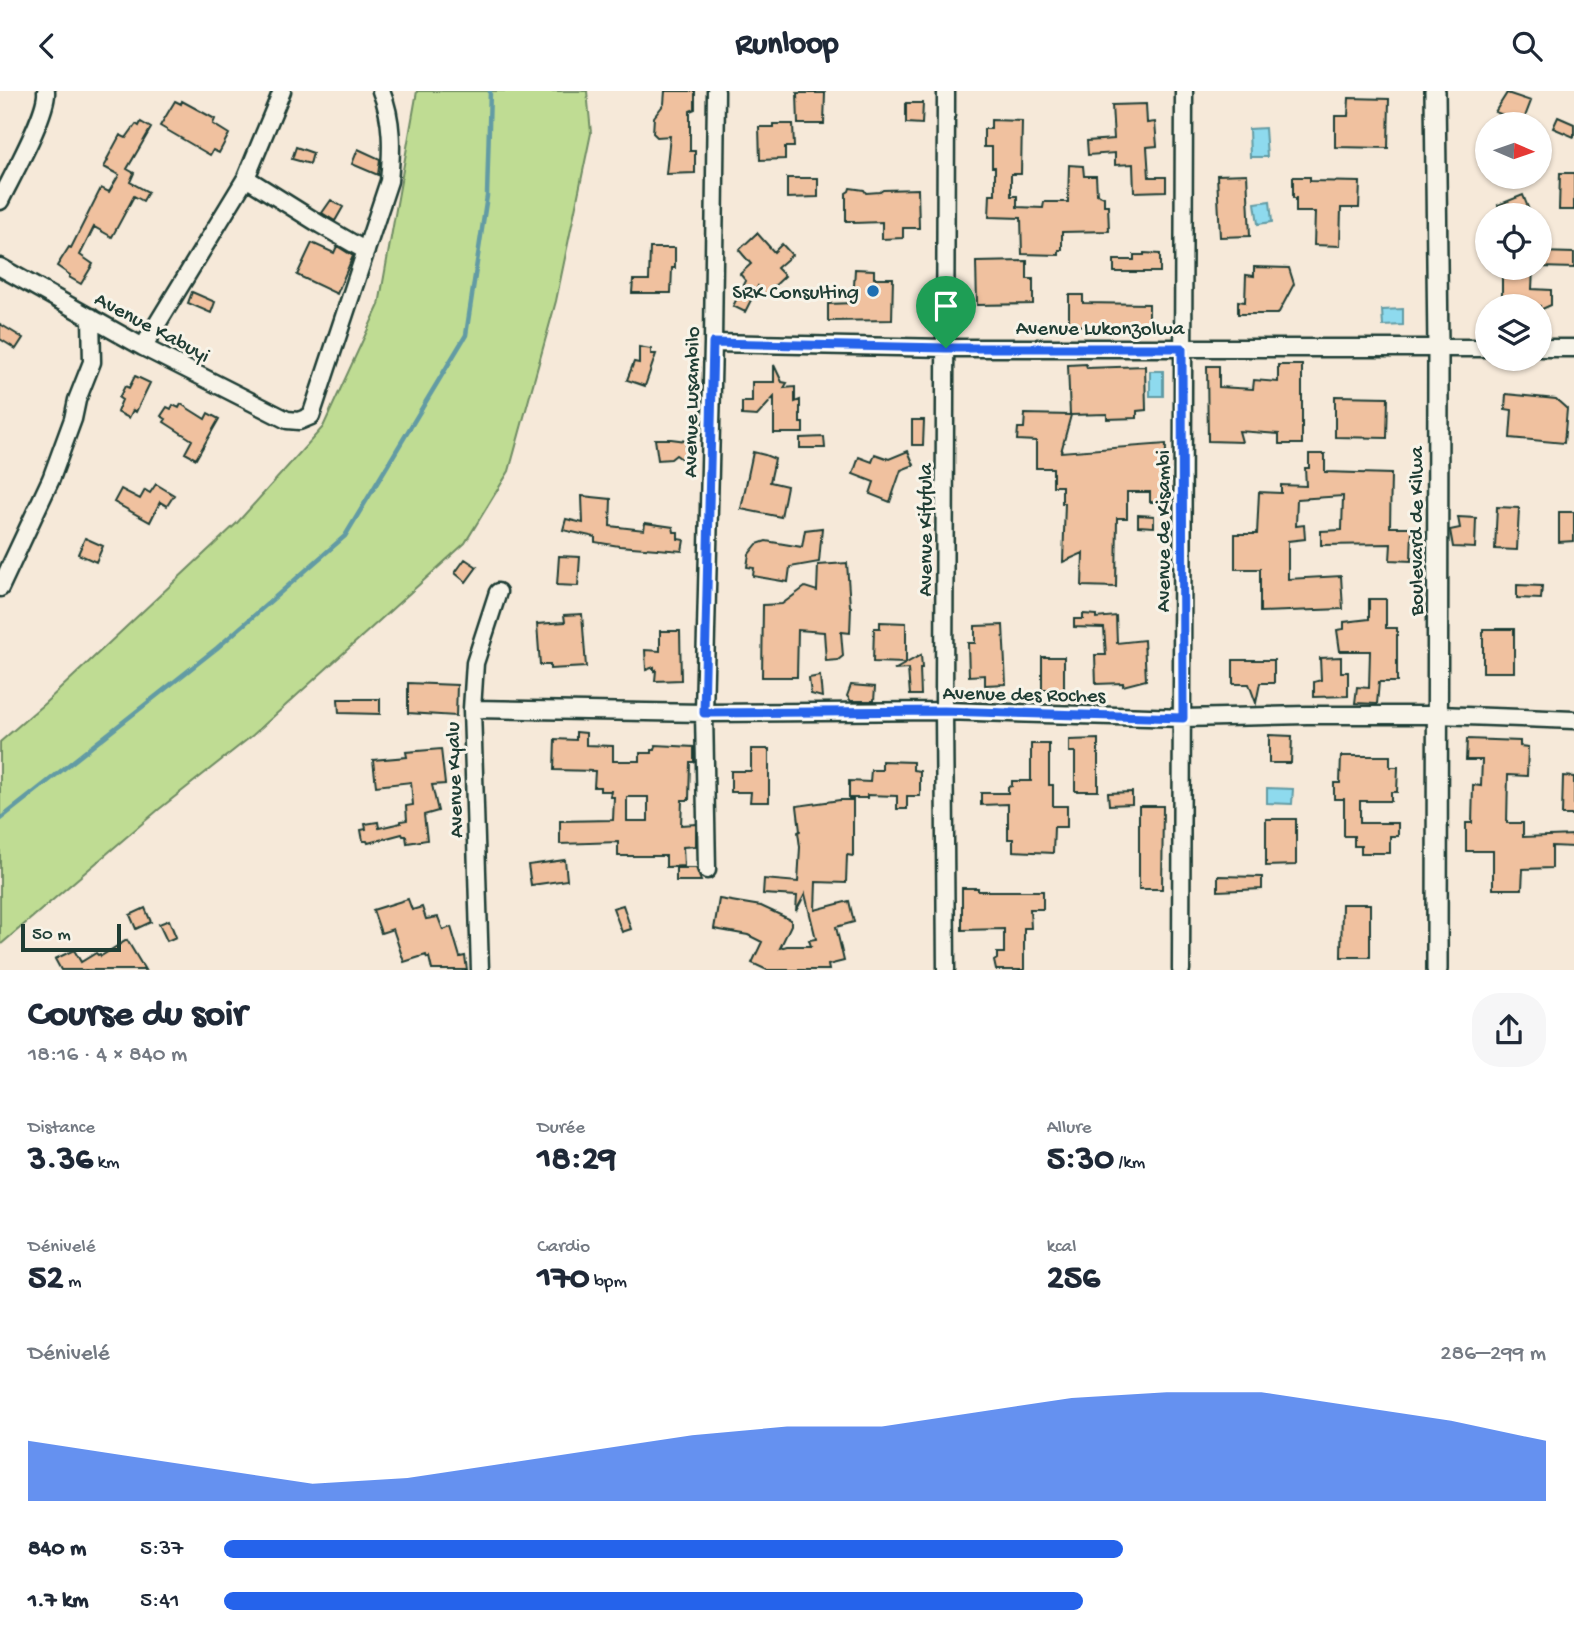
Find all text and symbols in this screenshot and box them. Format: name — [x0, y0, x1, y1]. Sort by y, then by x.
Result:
icon: back — [28, 27, 66, 65]
text: Runloop — [736, 27, 839, 65]
icon: search — [1508, 27, 1546, 65]
north arrow — [1475, 112, 1552, 189]
map controls — [1475, 112, 1552, 371]
button: locate — [1475, 203, 1552, 280]
pin — [916, 276, 976, 348]
place label: SRK Consulting — [732, 282, 859, 307]
marker: SRK Consulting — [865, 283, 881, 299]
icon: arrive — [927, 287, 965, 325]
street label: Avenue Kabuyi — [89, 288, 213, 370]
button: layers — [1475, 294, 1552, 371]
street label: Avenue Lukonzolwa — [1016, 318, 1186, 343]
street label: Avenue Lusambilo — [680, 326, 707, 478]
street label: Boulevard de Kilwa — [1406, 445, 1431, 617]
street label: Avenue de Kisambi — [1153, 450, 1178, 612]
street label: Avenue Kifufula — [915, 462, 940, 597]
street label: Avenue des Roches — [942, 683, 1107, 710]
street label: Avenue Kyalu — [442, 721, 471, 838]
scale bar — [21, 921, 121, 953]
text: 50 m — [32, 924, 71, 947]
button: share — [1472, 993, 1546, 1067]
text: Course du soir — [28, 994, 247, 1038]
text: 18:16 · 4 × 840 m — [28, 1042, 187, 1069]
text: Distance — [28, 1117, 95, 1140]
text: Durée — [537, 1117, 585, 1140]
text: Allure — [1047, 1117, 1092, 1140]
text: 3.36 — [28, 1140, 93, 1181]
text: 18:29 — [537, 1140, 616, 1181]
text: 5:30 — [1047, 1140, 1114, 1181]
text: km — [93, 1152, 120, 1175]
text: /km — [1114, 1152, 1145, 1175]
text: Dénivelé — [28, 1236, 96, 1259]
text: Cardio — [537, 1236, 590, 1259]
text: kcal — [1047, 1236, 1076, 1259]
text: 52 — [28, 1259, 64, 1300]
text: 170 — [537, 1259, 590, 1300]
text: 256 — [1047, 1259, 1100, 1300]
text: m — [64, 1271, 82, 1294]
text: bpm — [590, 1271, 627, 1294]
text: Dénivelé — [28, 1341, 110, 1368]
text: 286–299 m — [1440, 1341, 1546, 1368]
text: 840 m — [28, 1536, 86, 1563]
text: 5:37 — [140, 1536, 183, 1563]
text: 1.7 km — [28, 1588, 89, 1615]
text: 5:41 — [140, 1588, 180, 1615]

